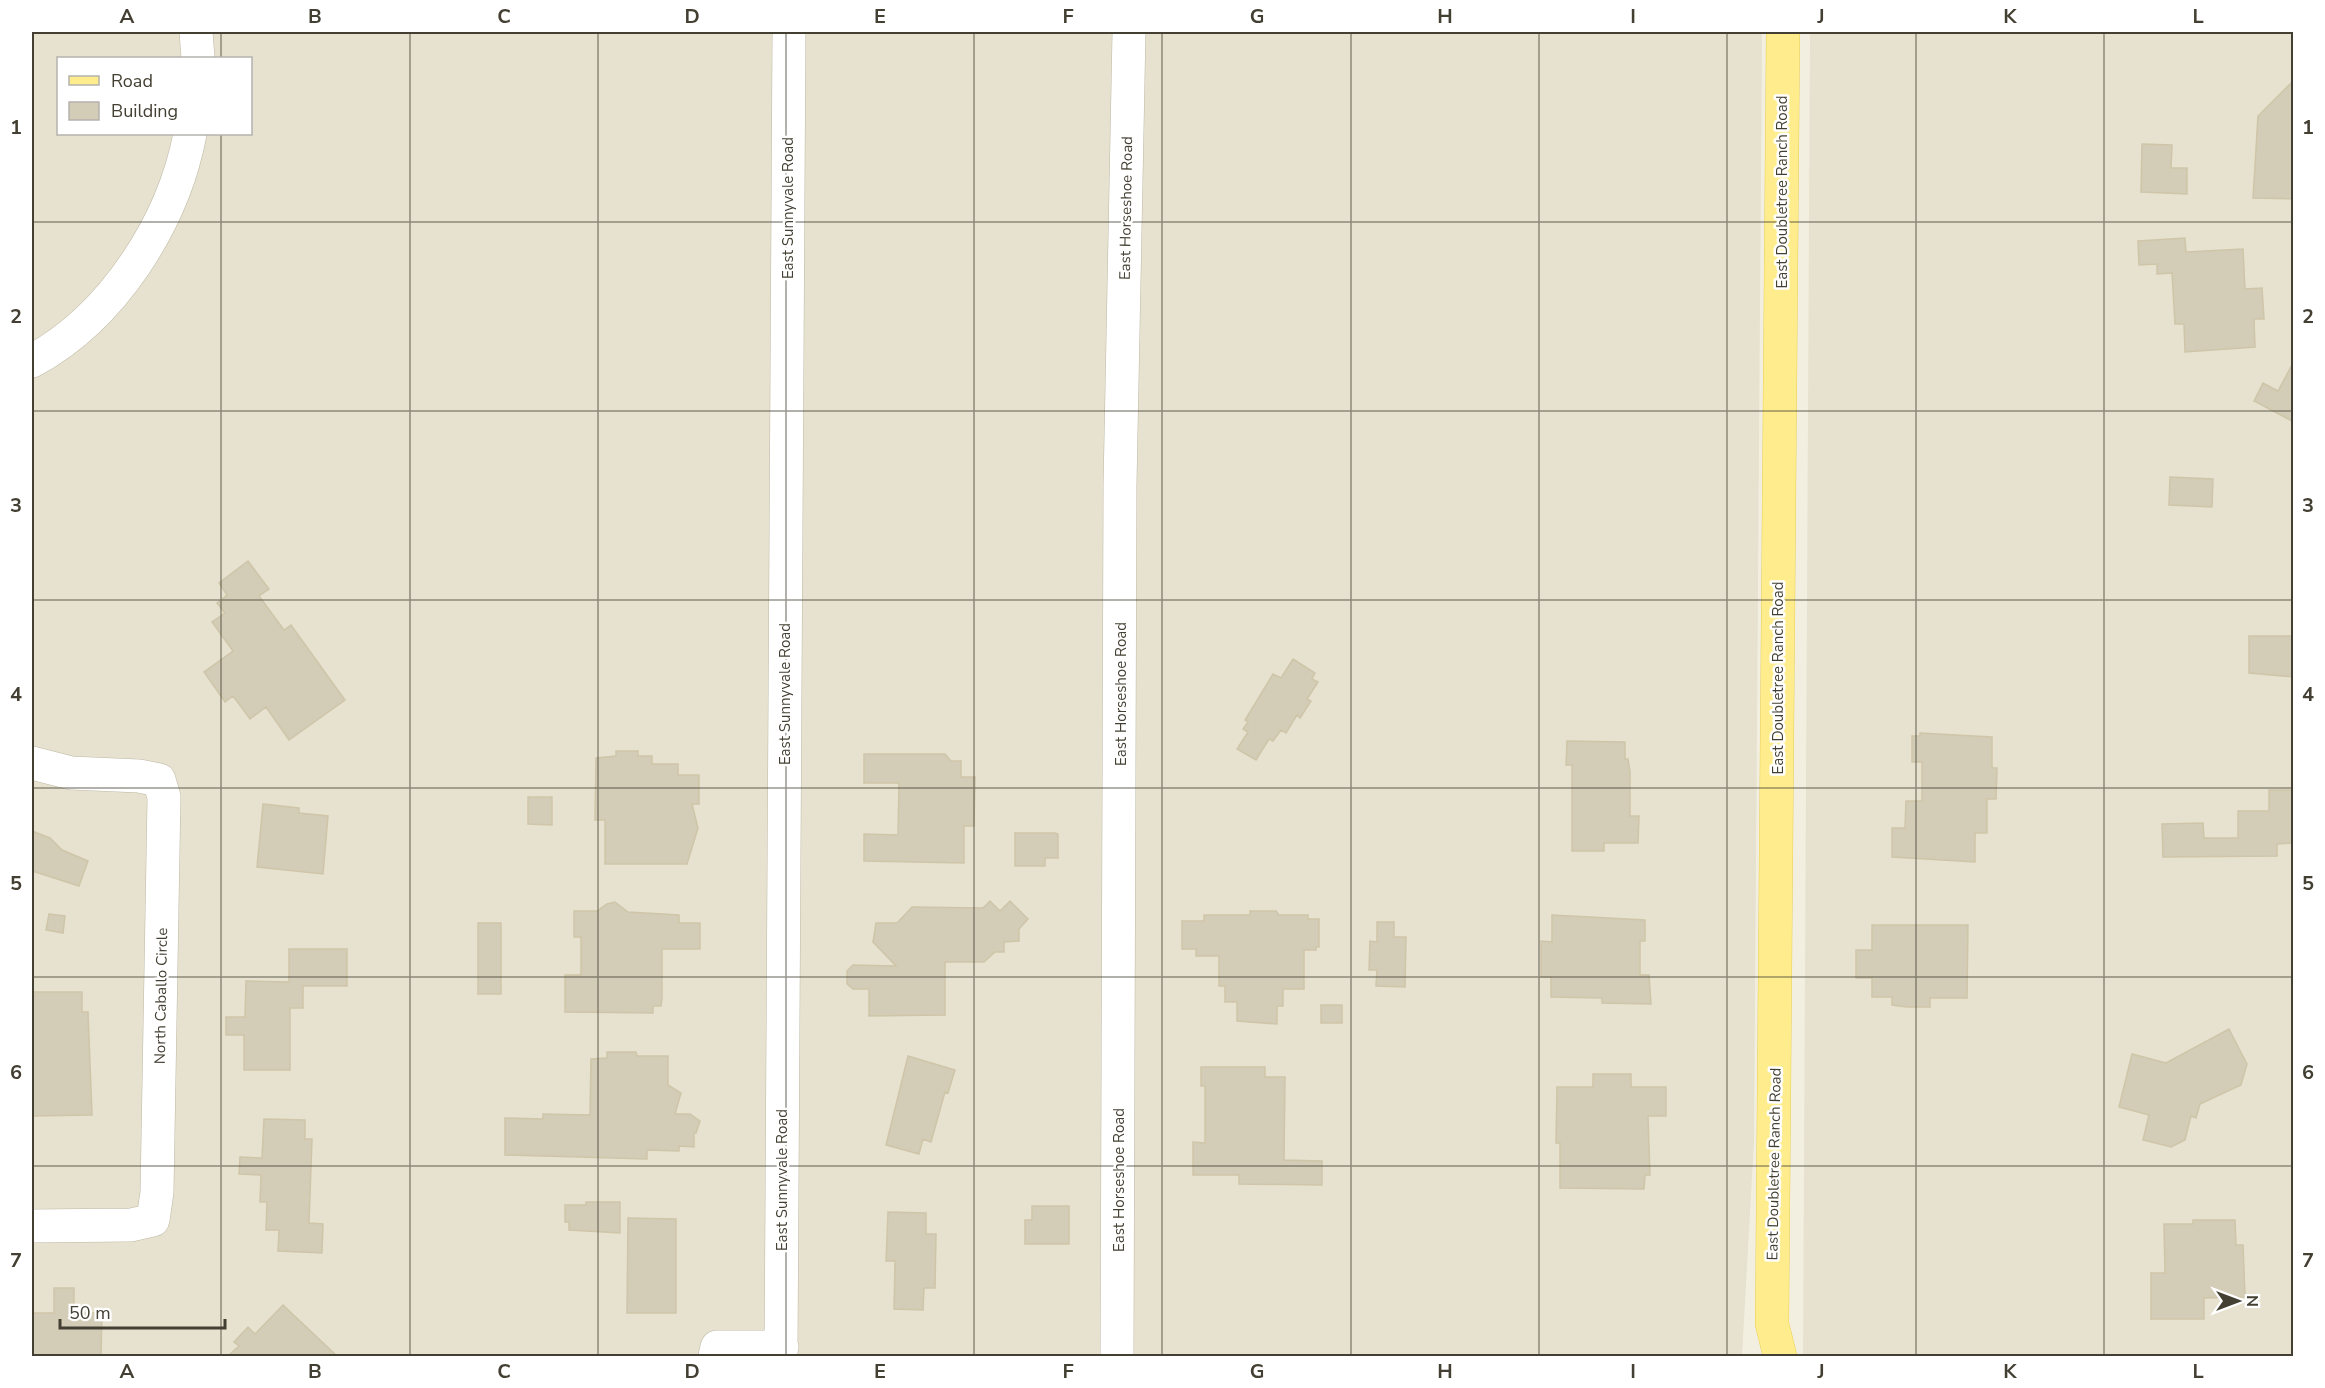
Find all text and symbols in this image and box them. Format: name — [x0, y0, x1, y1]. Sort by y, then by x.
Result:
text: A — [120, 3, 135, 30]
text: B — [308, 3, 322, 30]
text: C — [497, 3, 511, 30]
text: D — [684, 3, 700, 30]
text: E — [874, 3, 886, 30]
text: F — [1062, 3, 1074, 30]
text: G — [1250, 3, 1264, 30]
text: H — [1437, 3, 1453, 30]
text: I — [1630, 3, 1636, 30]
text: J — [1816, 3, 1825, 30]
text: K — [2003, 3, 2017, 30]
text: L — [2192, 3, 2204, 30]
legend — [57, 57, 252, 135]
text: Road — [111, 69, 153, 93]
street label: East Doubletree Ranch Road — [1772, 96, 1792, 288]
text: Building — [111, 99, 178, 123]
text: 1 — [10, 114, 22, 141]
text: 1 — [2302, 114, 2314, 141]
street label: East Horseshoe Road — [1115, 136, 1137, 280]
street label: East Sunnyvale Road — [778, 137, 798, 279]
text: 2 — [10, 303, 22, 330]
text: 2 — [2302, 303, 2314, 330]
text: 3 — [10, 492, 22, 519]
text: 3 — [2302, 492, 2314, 519]
street label: East Doubletree Ranch Road — [1768, 582, 1788, 774]
street label: East Horseshoe Road — [1111, 622, 1131, 766]
street label: East Sunnyvale Road — [775, 623, 795, 765]
text: 4 — [10, 681, 22, 708]
text: 4 — [2302, 681, 2314, 708]
text: 5 — [10, 870, 22, 897]
text: 5 — [2302, 870, 2314, 897]
street label: North Caballo Circle — [150, 928, 172, 1064]
text: 6 — [10, 1059, 22, 1086]
text: 6 — [2302, 1059, 2314, 1086]
street label: East Doubletree Ranch Road — [1762, 1067, 1786, 1261]
street label: East Horseshoe Road — [1109, 1108, 1129, 1252]
street label: East Sunnyvale Road — [772, 1109, 792, 1251]
text: 7 — [10, 1247, 22, 1274]
text: 7 — [2302, 1247, 2314, 1274]
north arrow — [2208, 1271, 2268, 1331]
scale bar — [60, 1292, 225, 1330]
text: N — [2241, 1295, 2263, 1307]
text: 50 m — [69, 1301, 111, 1325]
text: A — [120, 1358, 135, 1385]
text: B — [308, 1358, 322, 1385]
text: C — [497, 1358, 511, 1385]
text: D — [684, 1358, 700, 1385]
text: E — [874, 1358, 886, 1385]
text: F — [1062, 1358, 1074, 1385]
text: G — [1250, 1358, 1264, 1385]
text: H — [1437, 1358, 1453, 1385]
text: I — [1630, 1358, 1636, 1385]
text: J — [1816, 1358, 1825, 1385]
text: K — [2003, 1358, 2017, 1385]
text: L — [2192, 1358, 2204, 1385]

